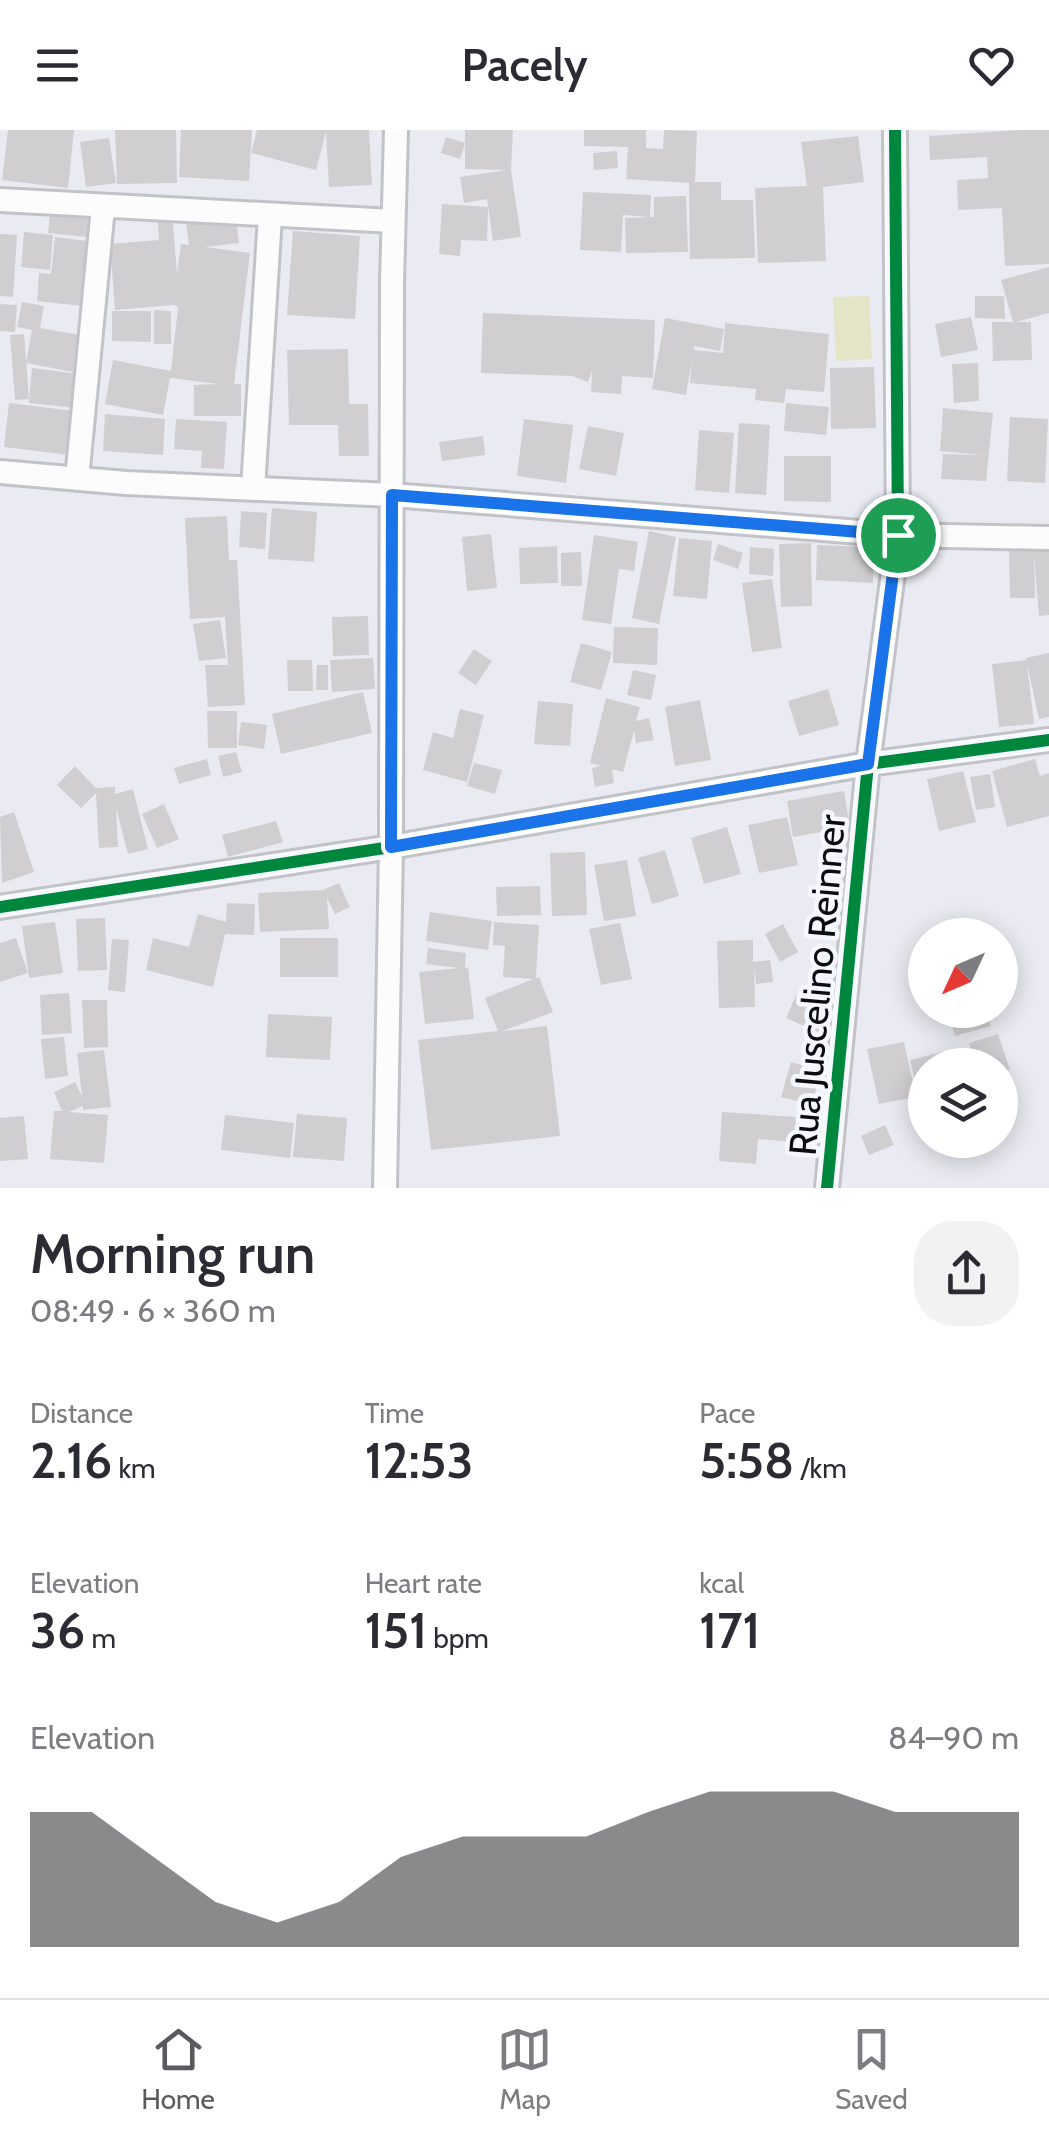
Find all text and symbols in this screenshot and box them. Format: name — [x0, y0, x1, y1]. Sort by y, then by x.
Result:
icon: menu — [30, 38, 85, 93]
text: Pacely — [461, 38, 588, 92]
icon: heart — [964, 38, 1019, 93]
pin — [856, 493, 941, 578]
icon: arrive — [871, 508, 926, 563]
street label: Rua Juscelino Reinner — [779, 813, 855, 1157]
north arrow — [908, 918, 1018, 1028]
map controls — [908, 918, 1018, 1158]
button: layers — [908, 1048, 1018, 1158]
text: Morning run — [30, 1220, 315, 1287]
button: share — [914, 1221, 1019, 1326]
text: 08:49 · 6 × 360 m — [30, 1291, 276, 1330]
text: Distance — [30, 1396, 133, 1430]
text: Time — [365, 1396, 424, 1430]
text: Pace — [699, 1396, 755, 1430]
text: 2.16 — [30, 1430, 112, 1491]
text: 12:53 — [365, 1430, 473, 1491]
text: 5:58 — [699, 1430, 794, 1491]
text: km — [112, 1451, 156, 1485]
text: /km — [794, 1451, 847, 1485]
text: Elevation — [30, 1566, 139, 1600]
text: Heart rate — [365, 1566, 482, 1600]
text: kcal — [699, 1566, 744, 1600]
text: 36 — [30, 1600, 85, 1661]
text: 151 — [365, 1600, 427, 1661]
text: 171 — [699, 1600, 760, 1661]
text: m — [85, 1621, 116, 1655]
text: bpm — [427, 1621, 489, 1655]
text: Elevation — [30, 1718, 155, 1757]
text: 84–90 m — [888, 1718, 1019, 1757]
tab: Home — [141, 2022, 215, 2116]
tab: Map — [497, 2022, 552, 2116]
tab: Saved — [835, 2022, 908, 2116]

